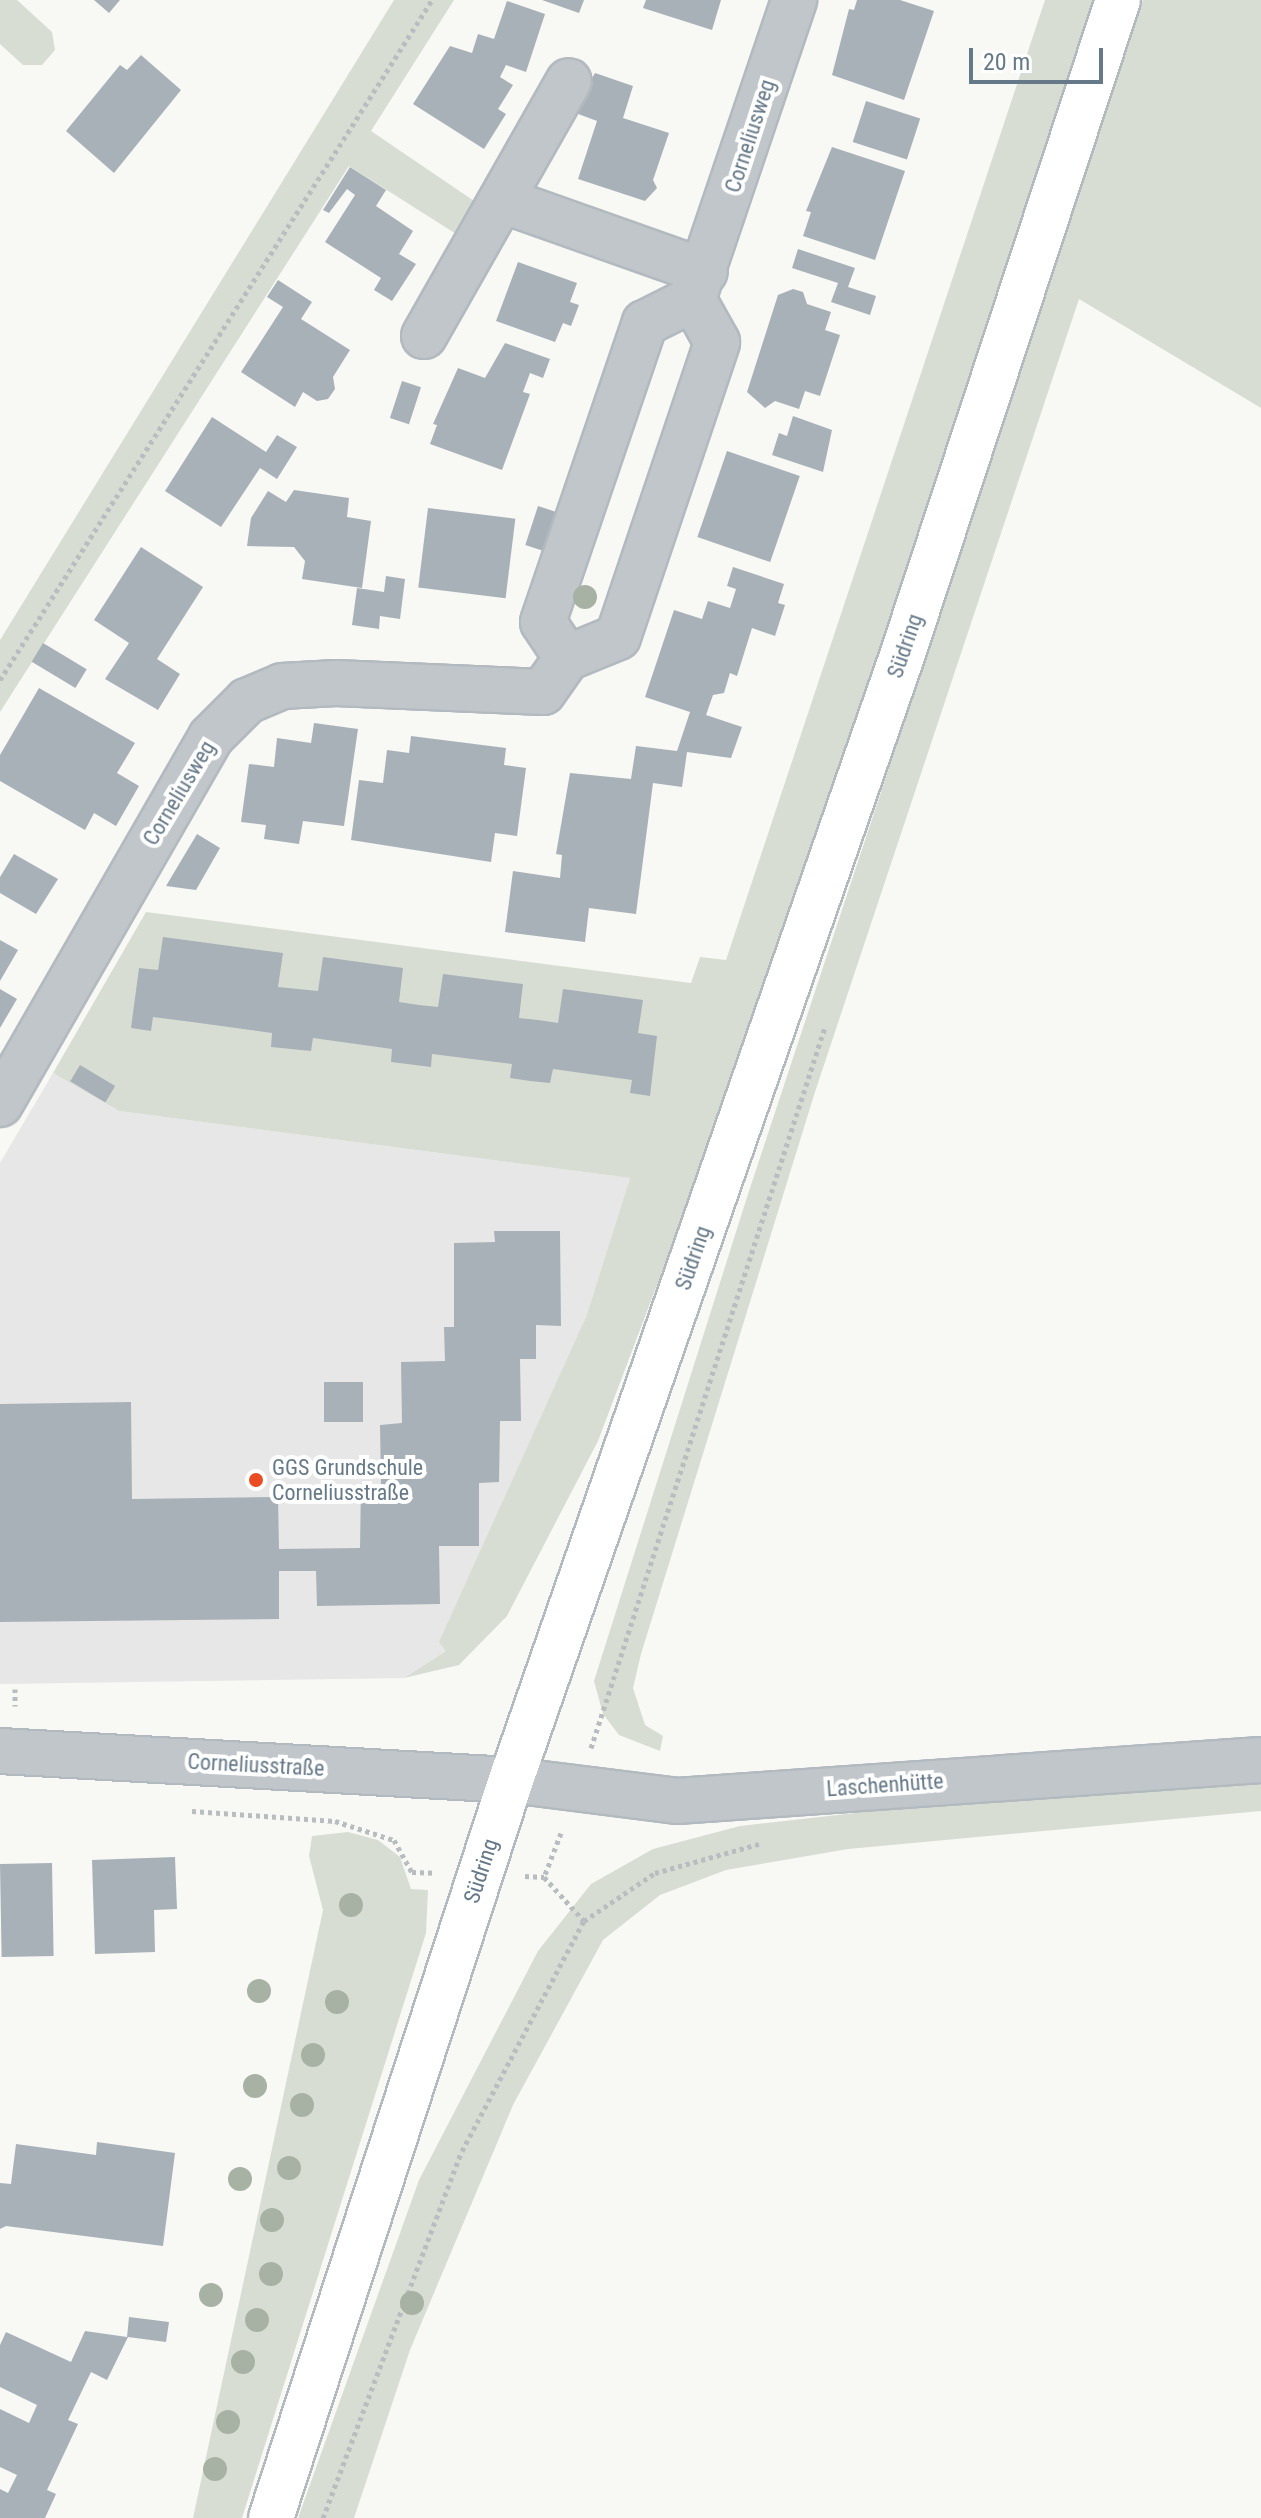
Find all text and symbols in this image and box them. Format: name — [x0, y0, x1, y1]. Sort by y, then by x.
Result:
scale bar — [973, 32, 1107, 82]
text: 20 m — [983, 48, 1030, 76]
street label: Corneliusweg — [719, 76, 781, 196]
street label: Südring — [882, 610, 928, 682]
street label: Corneliusweg — [137, 736, 221, 850]
street label: Südring — [670, 1222, 716, 1294]
place label: GGS Grundschule Corneliusstraße — [272, 1454, 423, 1506]
marker: GGS Grundschule Corneliusstraße — [247, 1471, 265, 1489]
street label: Corneliusstraße — [187, 1748, 325, 1782]
street label: Laschenhütte — [826, 1768, 944, 1802]
street label: Südring — [458, 1835, 504, 1907]

